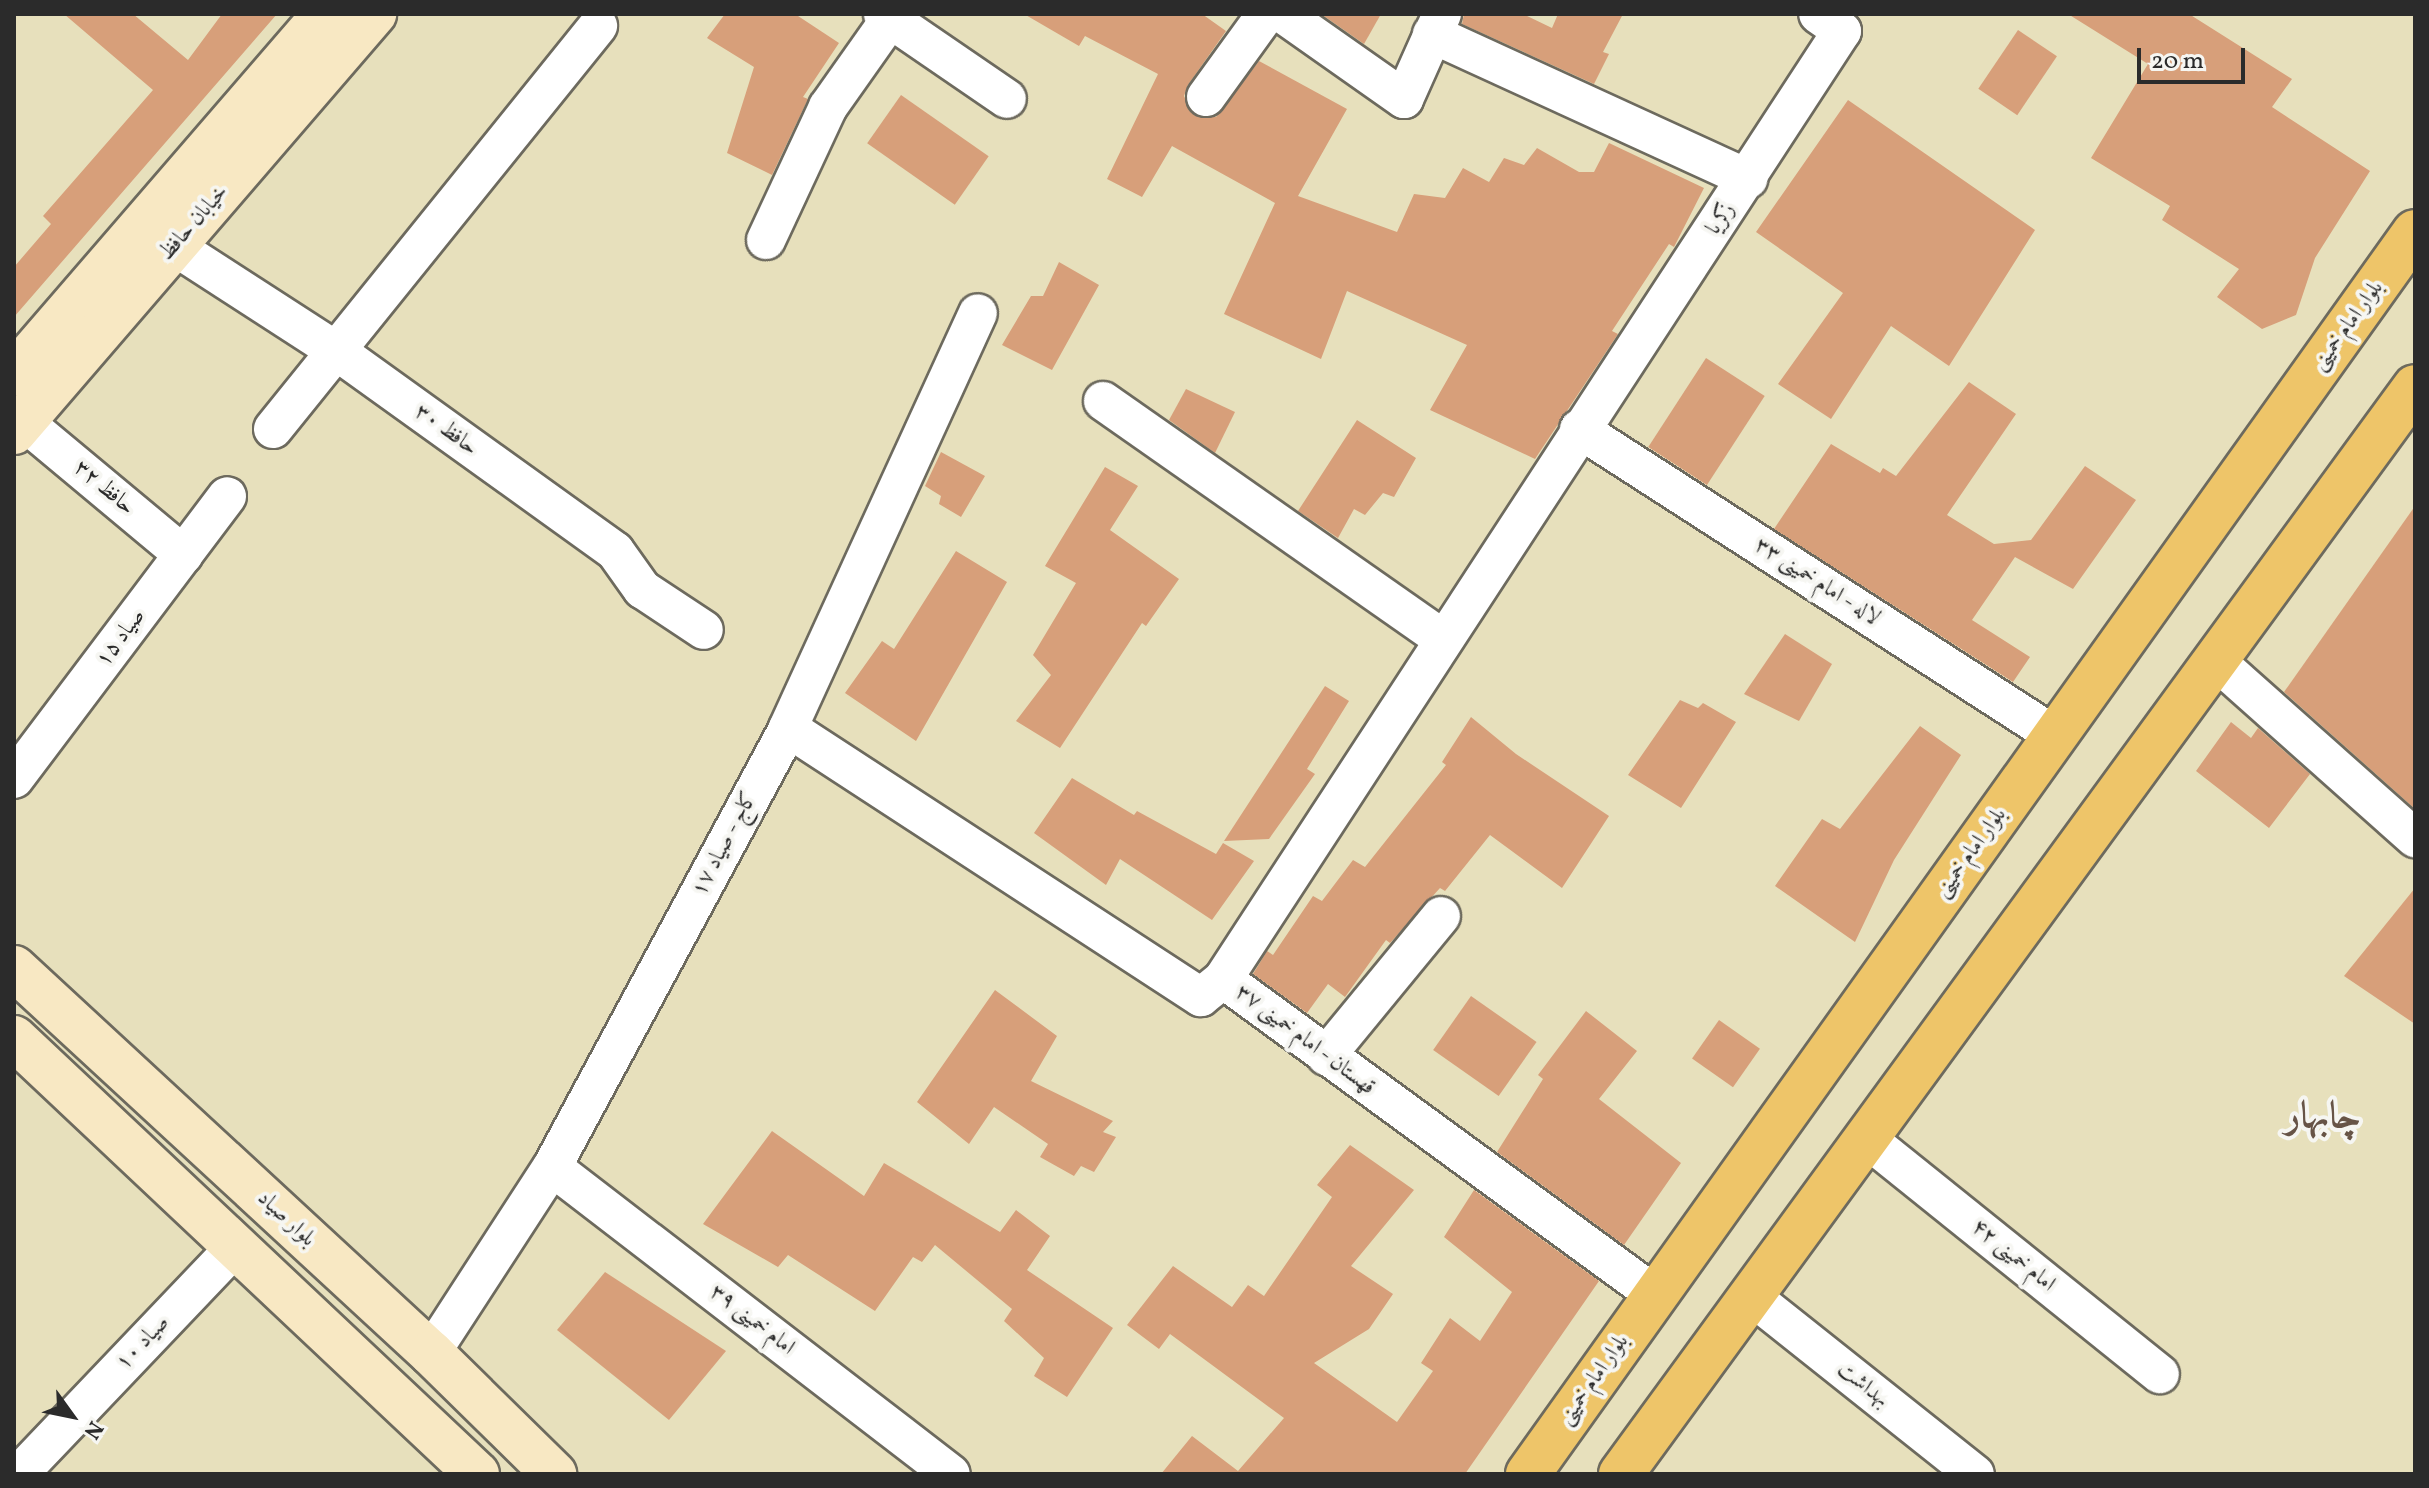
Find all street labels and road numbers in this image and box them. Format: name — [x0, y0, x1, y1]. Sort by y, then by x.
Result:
street label: خیابان حافظ — [154, 179, 234, 267]
street label: زکریا — [1701, 198, 1741, 240]
street label: بلوار امام خمینی — [2306, 276, 2390, 376]
street label: حافظ ۳۰ — [409, 398, 483, 462]
street label: حافظ ۳۲ — [68, 455, 140, 521]
street label: لاله - امام خمینی ۳۳ — [1749, 532, 1885, 632]
street label: صیاد ۱۵ — [91, 604, 151, 672]
street label: کاج - صیاد ۱۷ — [686, 787, 764, 901]
street label: بلوار امام خمینی — [1929, 803, 2013, 903]
street label: قهستان - امام خمینی ۳۷ — [1230, 979, 1380, 1101]
street label: بلوار صیاد — [251, 1185, 321, 1253]
street label: امام خمینی ۴۲ — [1966, 1214, 2060, 1298]
street label: امام خمینی ۳۹ — [704, 1279, 800, 1361]
street label: صیاد ۱۰ — [111, 1310, 175, 1376]
street label: بلوار امام خمینی — [1553, 1329, 1635, 1431]
street label: بهداشت — [1832, 1357, 1894, 1413]

